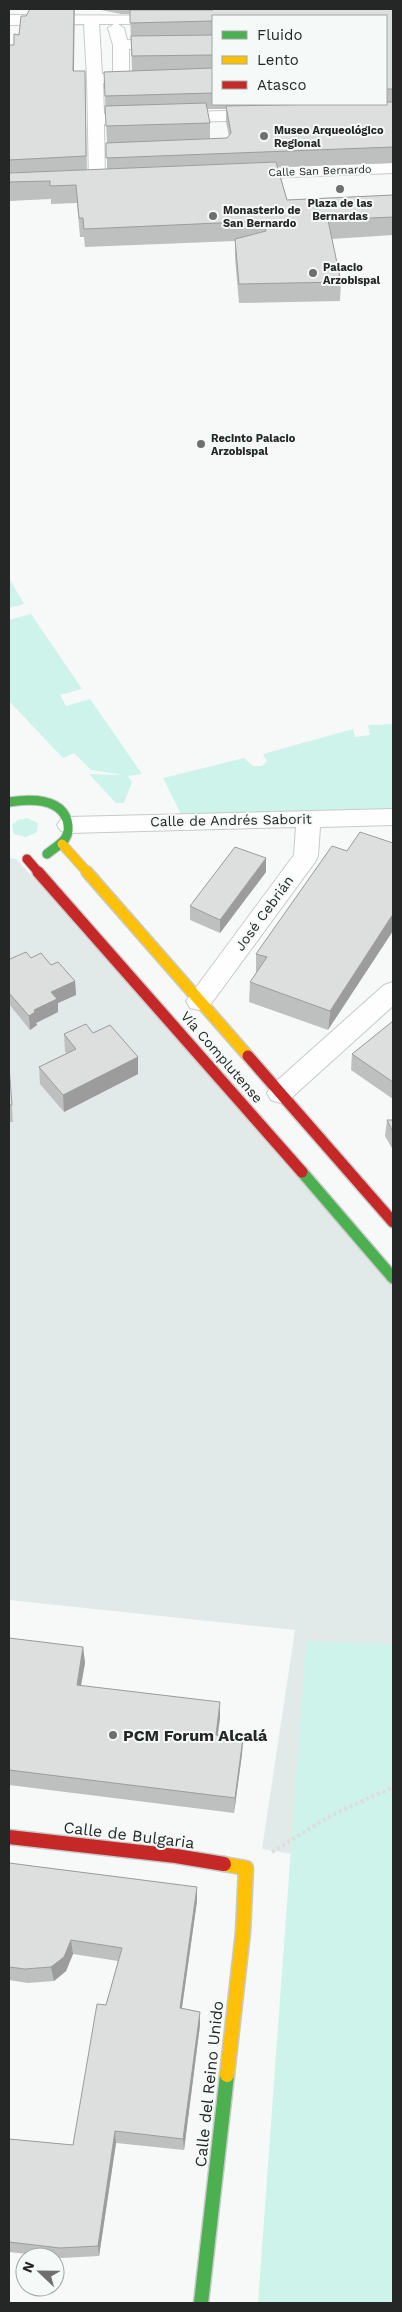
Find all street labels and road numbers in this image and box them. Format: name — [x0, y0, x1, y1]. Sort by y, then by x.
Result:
street label: Calle San Bernardo — [268, 163, 372, 179]
street label: Calle de Andrés Saborit — [150, 811, 312, 829]
street label: José Cebrián — [231, 872, 297, 954]
street label: Vía Complutense — [178, 1008, 266, 1106]
street label: Calle de Bulgaria — [62, 1818, 196, 1852]
street label: Calle del Reino Unido — [191, 2000, 227, 2168]

